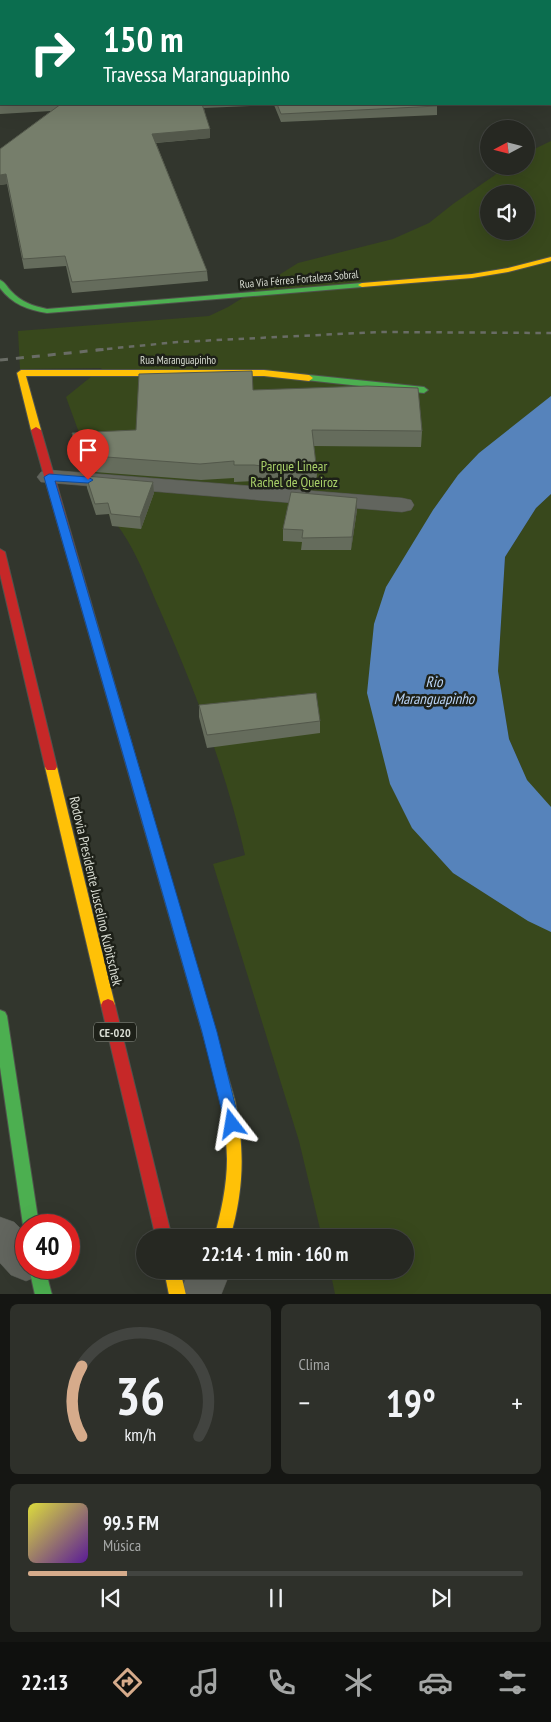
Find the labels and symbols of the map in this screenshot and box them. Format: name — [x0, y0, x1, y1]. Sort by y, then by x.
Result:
north arrow — [480, 120, 535, 175]
street label: Rua Via Férrea Fortaleza Sobral — [239, 267, 359, 291]
street label: Rua Maranguapinho — [140, 353, 216, 367]
pin — [67, 429, 109, 480]
park label: Parque Linear Rachel de Queiroz — [250, 457, 338, 491]
water label: Rio Maranguapinho — [394, 672, 476, 708]
street label: Rodovia Presidente Juscelino Kubitschek — [65, 794, 127, 988]
road number: CE-020 — [94, 1022, 136, 1042]
position arrow — [205, 1097, 257, 1149]
speed limit sign: 40 — [15, 1214, 80, 1279]

